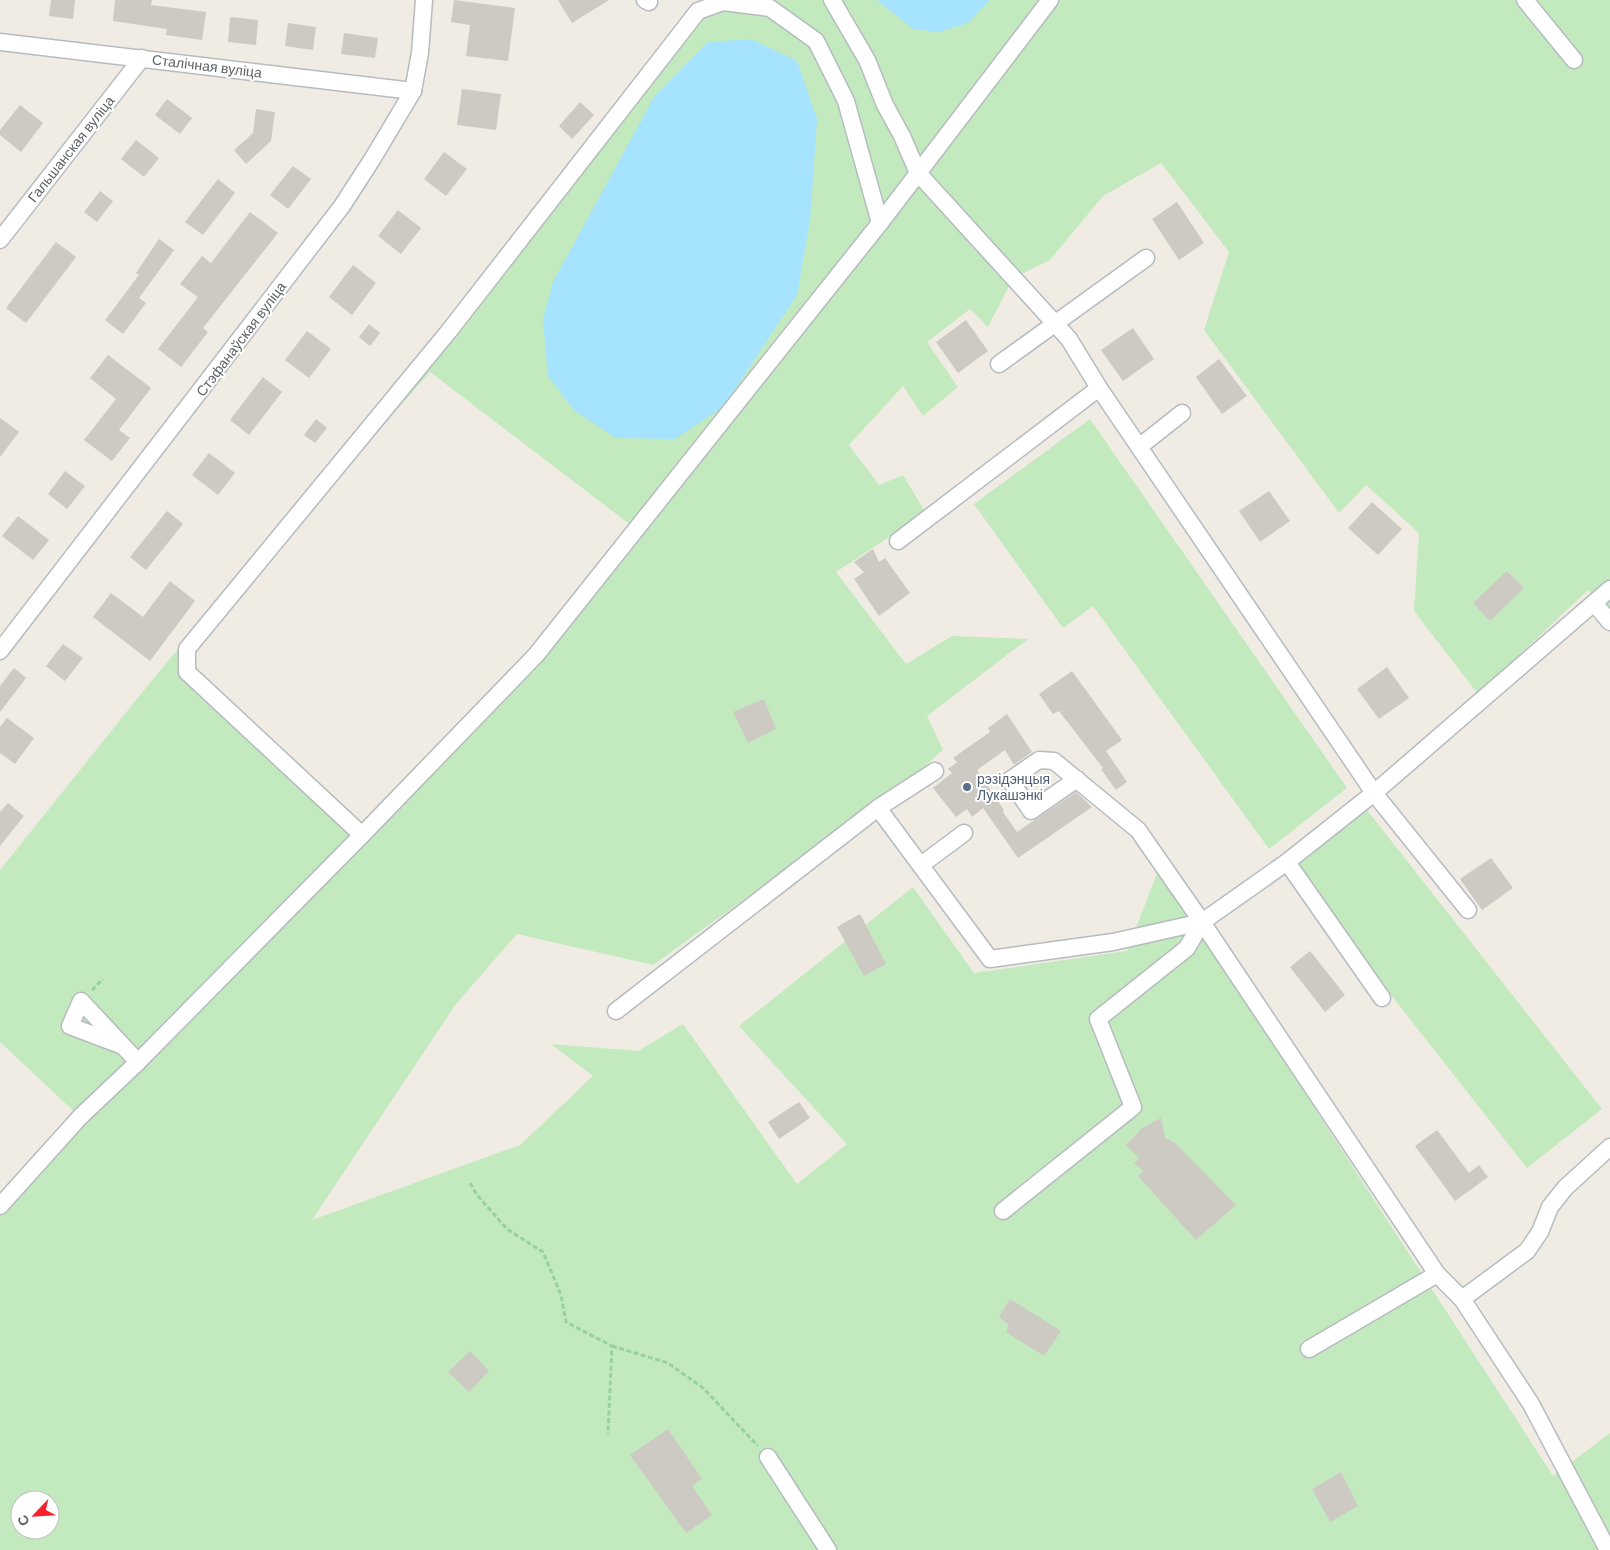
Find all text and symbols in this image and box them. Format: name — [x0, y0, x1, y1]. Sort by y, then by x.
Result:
street label: Сталічная вуліца — [151, 50, 263, 82]
street label: Гальшанская вуліца — [24, 92, 118, 206]
street label: Стэфанаўская вуліца — [192, 278, 290, 400]
place label: рэзідэнцыя Лукашэнкі — [977, 770, 1050, 804]
marker: рэзідэнцыя Лукашэнкі — [961, 781, 973, 793]
north arrow — [10, 1490, 60, 1540]
text: С — [13, 1512, 34, 1529]

